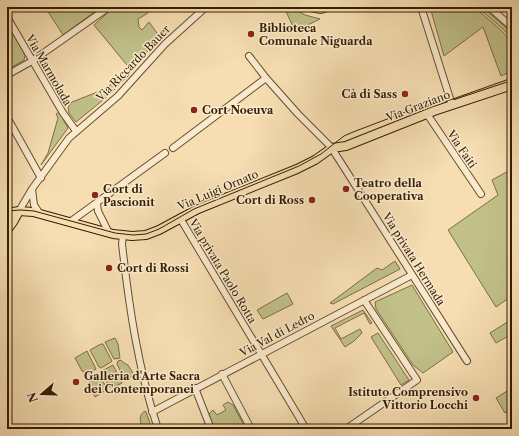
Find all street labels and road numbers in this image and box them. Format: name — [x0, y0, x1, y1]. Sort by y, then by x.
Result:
street label: Via Riccardo Bauer — [92, 22, 173, 105]
street label: Via Marmolada — [22, 31, 75, 108]
street label: Via Graziano — [383, 87, 452, 125]
street label: Via Faiti — [444, 126, 480, 171]
street label: Via Luigi Ornato — [175, 167, 261, 214]
street label: Via privata Hermada — [379, 209, 448, 308]
street label: Via privata Paolo Rotta — [186, 215, 260, 326]
street label: Via Val di Ledro — [236, 308, 317, 360]

